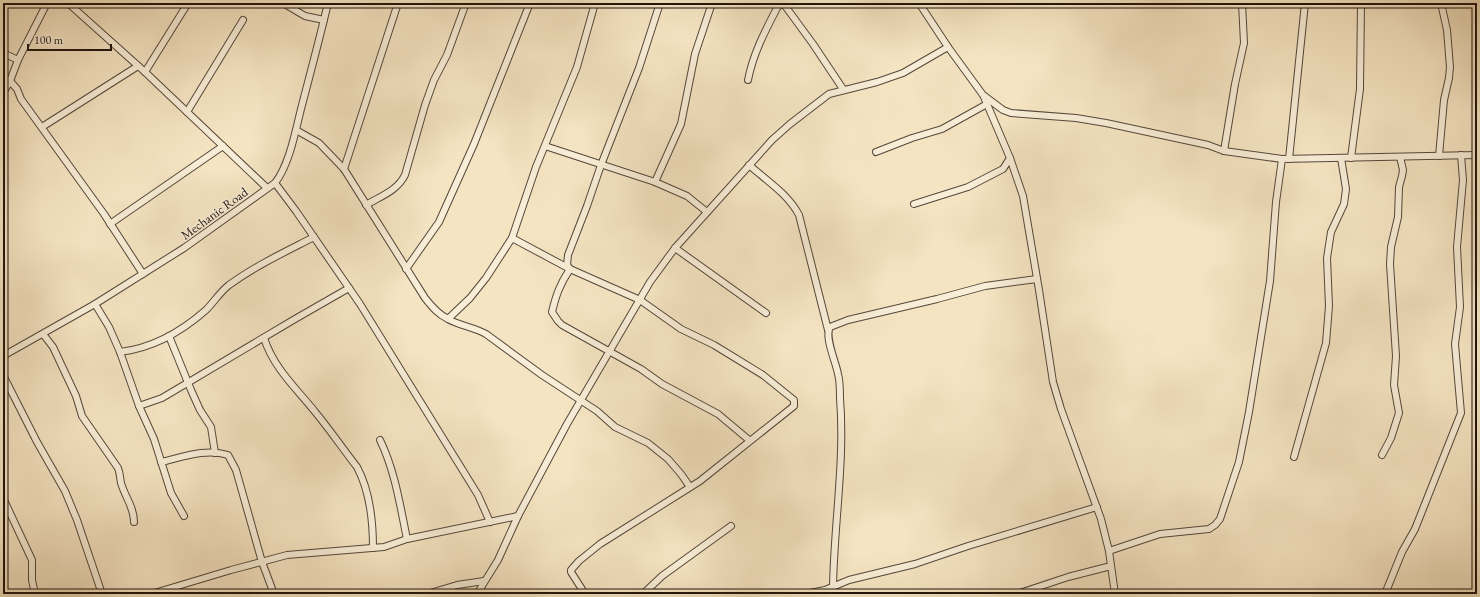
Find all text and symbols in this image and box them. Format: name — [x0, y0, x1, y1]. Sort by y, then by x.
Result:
scale bar — [28, 26, 111, 52]
text: 100 m — [34, 32, 64, 48]
street label: Mechanic Road — [177, 183, 251, 243]

